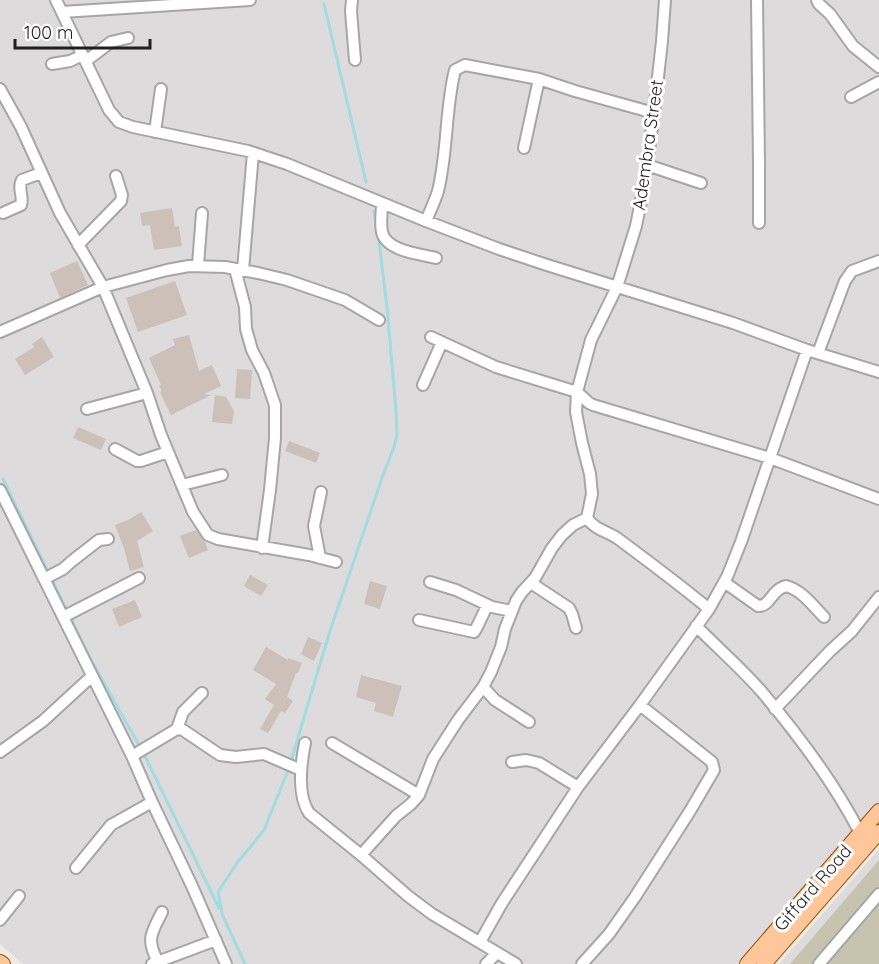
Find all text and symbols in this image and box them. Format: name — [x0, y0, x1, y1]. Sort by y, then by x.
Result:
scale bar — [15, 12, 150, 50]
text: 100 m — [24, 21, 73, 44]
street label: Adembra Street — [627, 78, 668, 212]
street label: Giffard Road — [769, 840, 856, 936]

